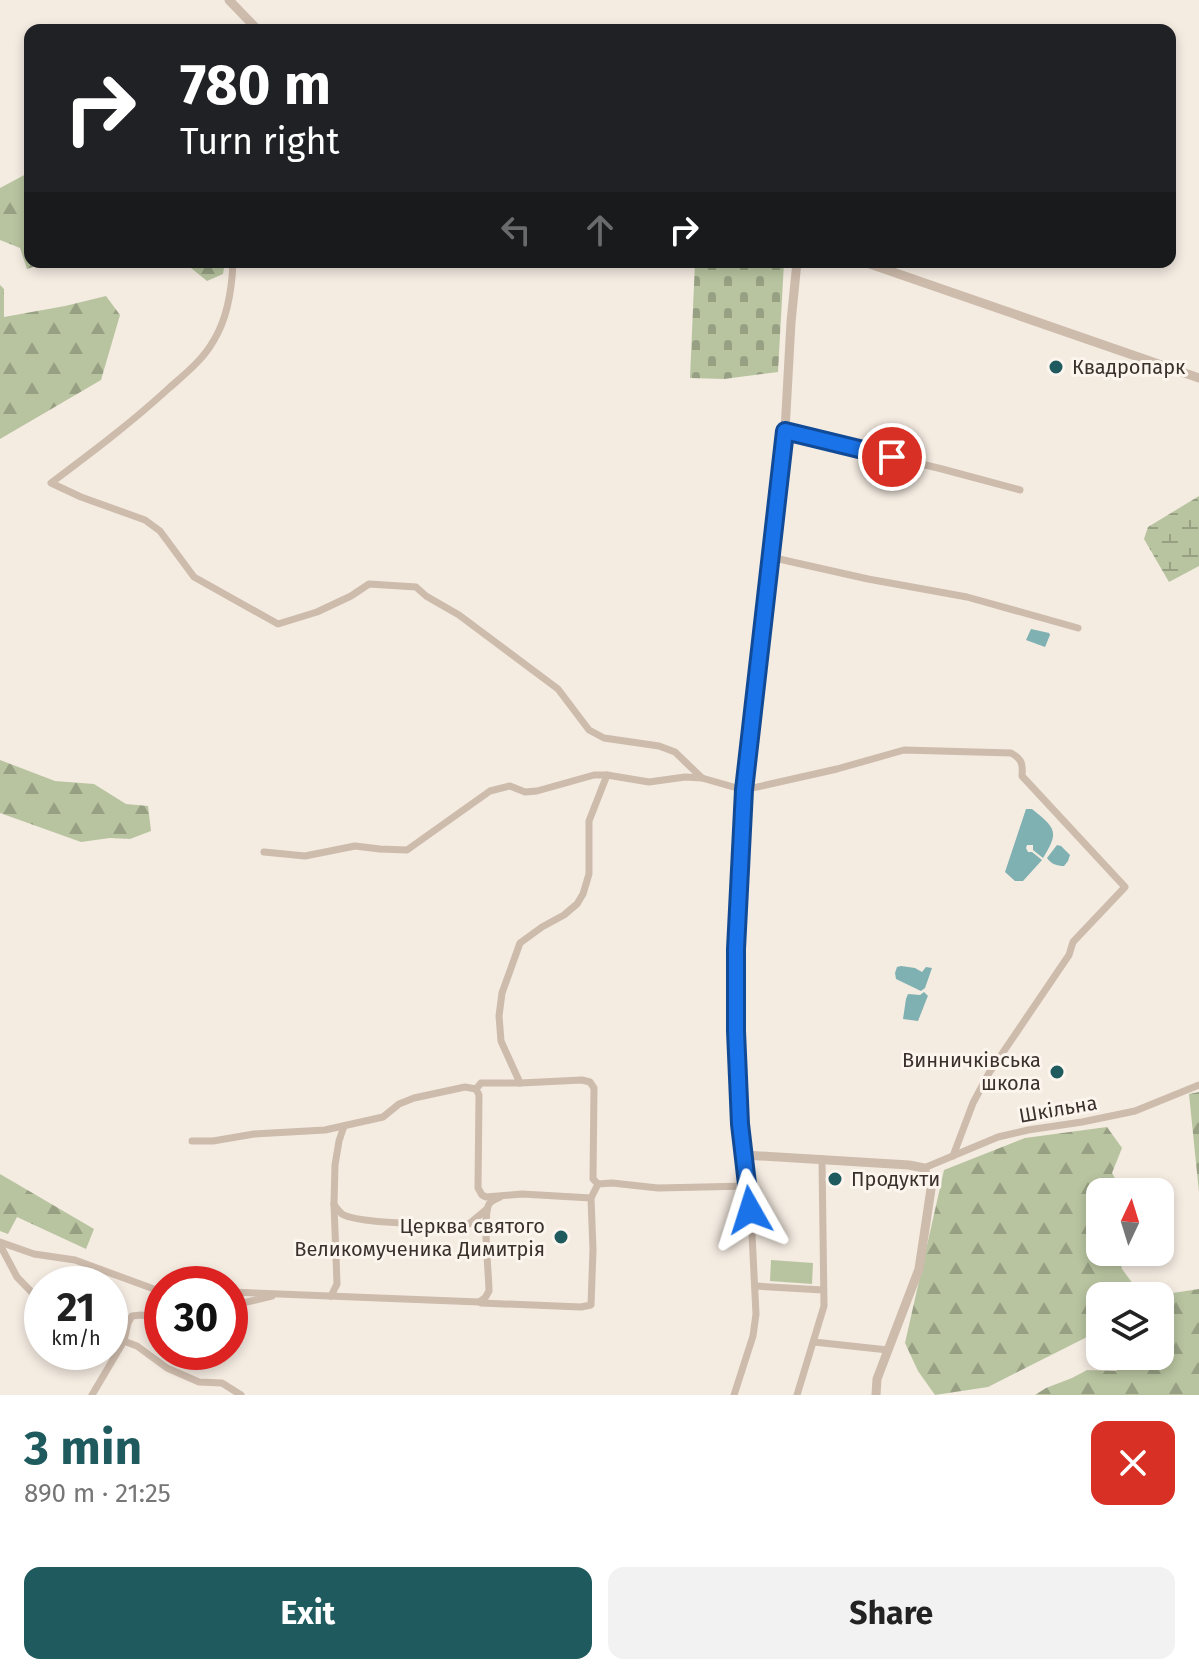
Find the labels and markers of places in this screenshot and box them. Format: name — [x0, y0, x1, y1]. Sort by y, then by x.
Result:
place label: Квадропарк — [1072, 355, 1186, 379]
marker: Квадропарк — [1047, 358, 1065, 376]
pin — [858, 423, 926, 491]
place label: Винничківська школа — [902, 1048, 1041, 1095]
marker: Винничківська школа — [1048, 1063, 1066, 1081]
place label: Продукти — [851, 1167, 940, 1191]
marker: Продукти — [826, 1170, 844, 1188]
place label: Церква святого Великомученика Димитрія — [294, 1214, 545, 1261]
marker: Церква святого Великомученика Димитрія — [552, 1228, 570, 1246]

